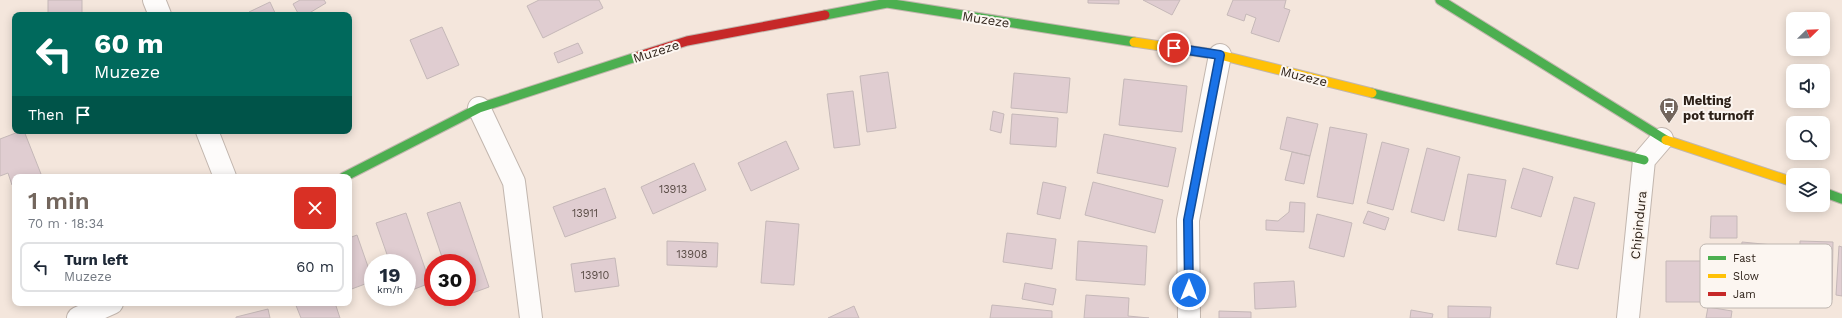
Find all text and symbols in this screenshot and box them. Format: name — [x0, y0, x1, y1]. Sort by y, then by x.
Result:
street label: Muzeze — [961, 8, 1011, 31]
north arrow — [1786, 12, 1830, 56]
map controls — [1786, 12, 1830, 212]
text: 60 m — [94, 27, 164, 60]
icon: left — [28, 28, 80, 80]
pin — [1157, 31, 1191, 65]
street label: Muzeze — [631, 37, 681, 66]
icon: arrive — [1163, 37, 1185, 59]
text: Muzeze — [94, 61, 160, 82]
street label: Muzeze — [1279, 63, 1329, 90]
button: sound — [1786, 64, 1830, 108]
place label: Melting pot turnoff — [1683, 93, 1754, 123]
bus stop icon: Melting pot turnoff — [1658, 96, 1680, 124]
icon: arrive — [72, 104, 94, 126]
text: Then — [28, 106, 64, 124]
button: search — [1786, 116, 1830, 160]
button: layers — [1786, 168, 1830, 212]
house number: 13913 — [659, 183, 687, 196]
text: 1 min — [28, 187, 90, 215]
button: close — [294, 187, 336, 229]
street label: Chipindura — [1627, 189, 1650, 260]
house number: 13911 — [572, 207, 598, 220]
text: 70 m · 18:34 — [28, 216, 104, 231]
legend — [1700, 244, 1832, 308]
house number: 13908 — [676, 248, 708, 261]
text: Turn left — [64, 251, 128, 269]
text: Fast — [1733, 252, 1756, 265]
speed limit sign: 30 — [424, 254, 476, 306]
icon: left — [30, 256, 52, 278]
text: 60 m — [296, 258, 334, 276]
text: 19 — [380, 263, 400, 287]
text: Muzeze — [64, 269, 112, 284]
house number: 13910 — [581, 269, 609, 282]
position arrow — [1168, 269, 1210, 311]
text: Slow — [1733, 270, 1759, 283]
text: km/h — [377, 284, 403, 295]
text: Jam — [1733, 288, 1756, 301]

